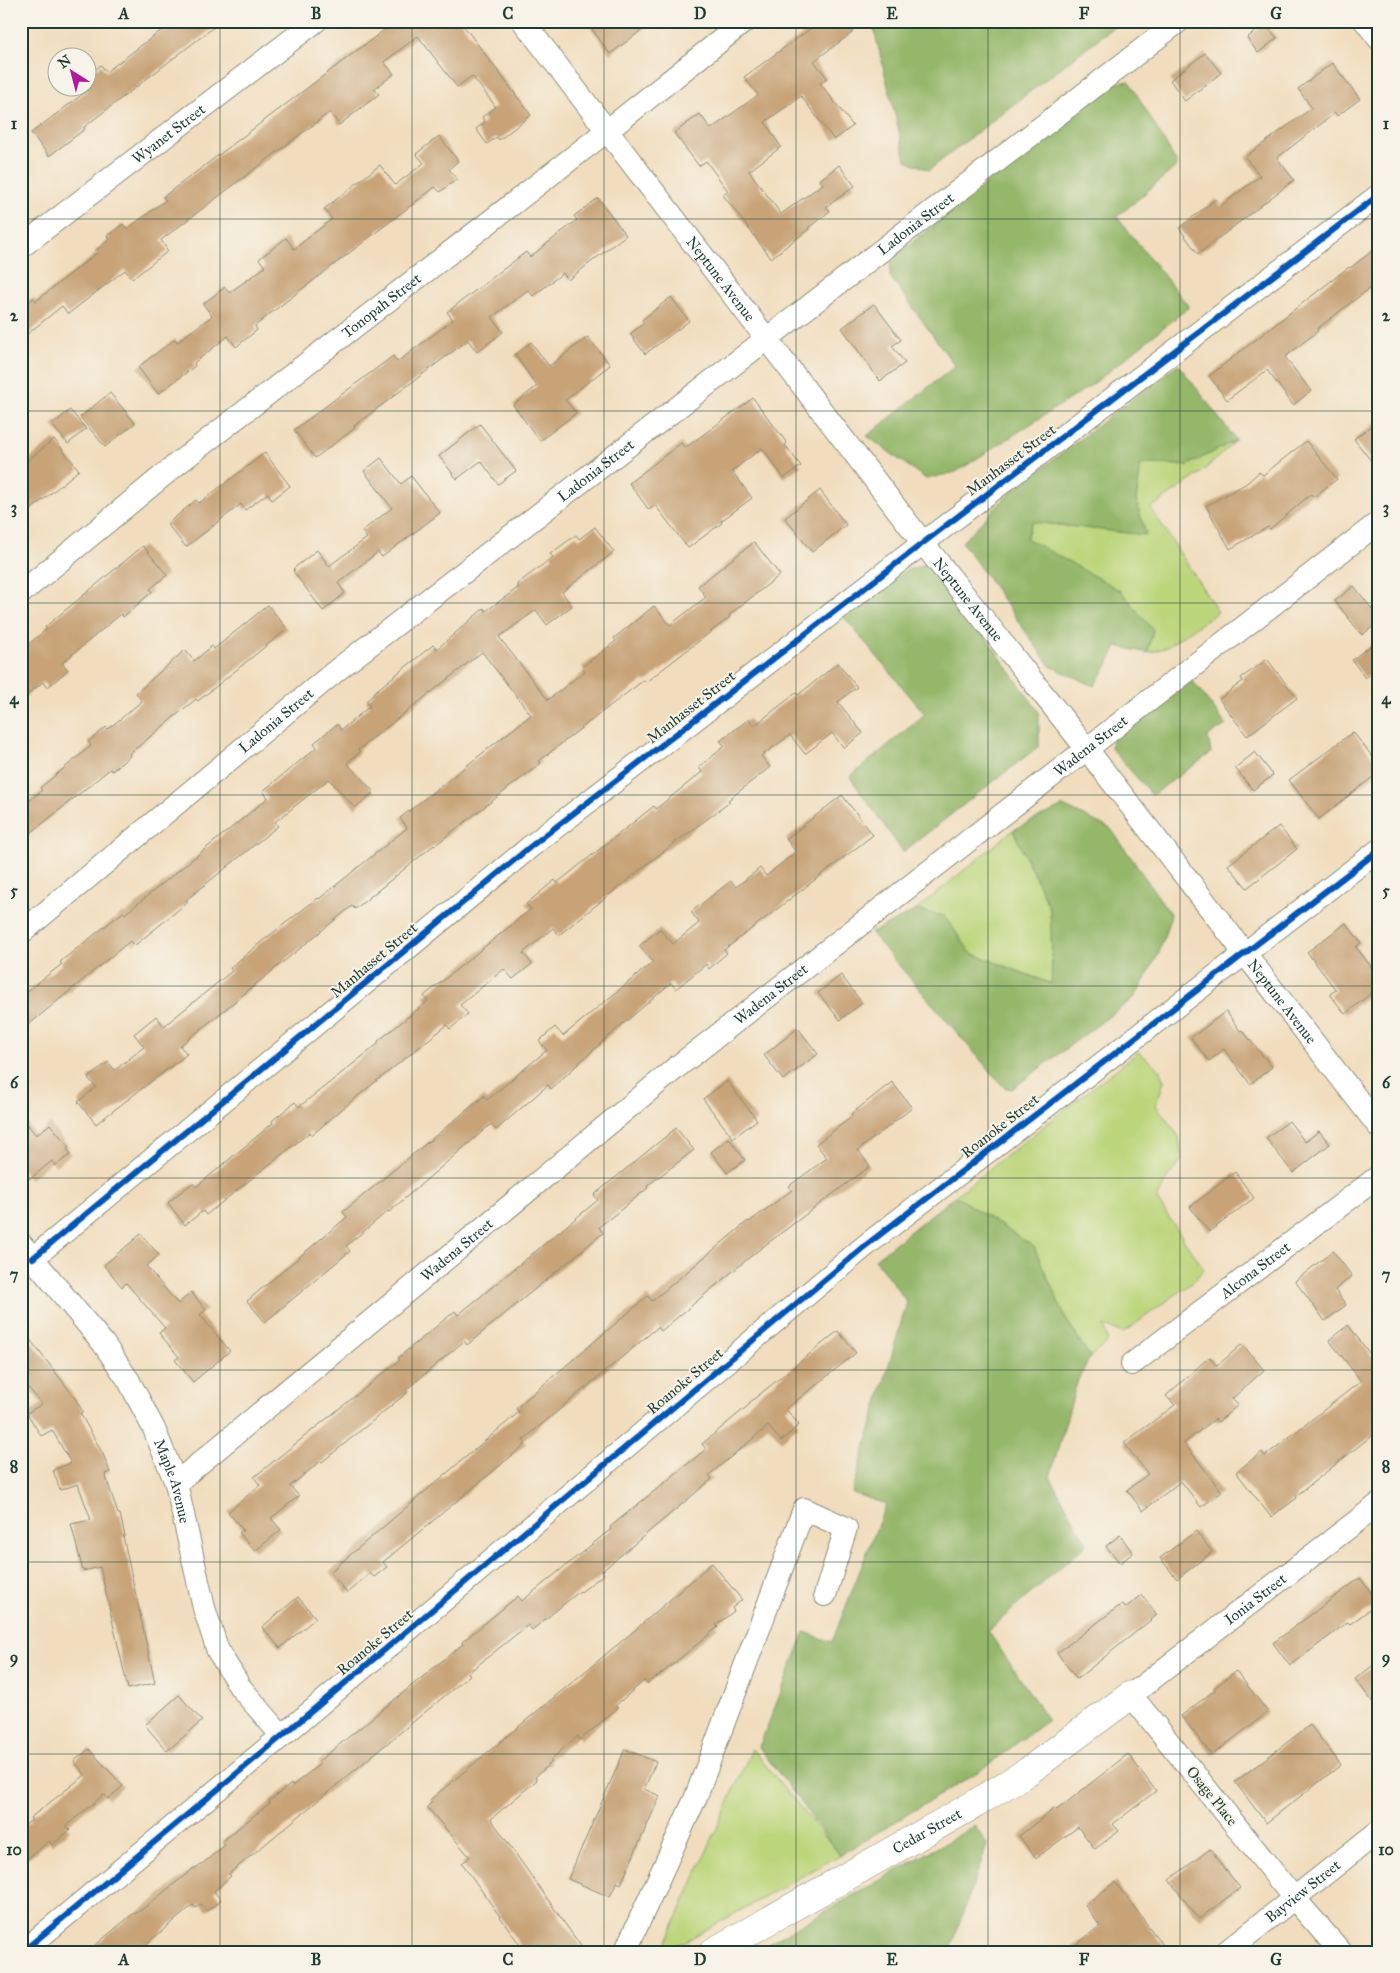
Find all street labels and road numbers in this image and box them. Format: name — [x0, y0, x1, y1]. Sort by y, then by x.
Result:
street label: Wyanet Street — [128, 100, 209, 168]
street label: Ladonia Street — [874, 188, 958, 259]
street label: Neptune Avenue — [682, 233, 759, 325]
street label: Tonopah Street — [338, 269, 425, 342]
street label: Manhasset Street — [963, 420, 1060, 500]
street label: Ladonia Street — [554, 435, 638, 506]
street label: Neptune Avenue — [929, 554, 1007, 645]
street label: Manhasset Street — [643, 666, 739, 747]
street label: Ladonia Street — [235, 684, 318, 757]
street label: Wadena Street — [1050, 711, 1132, 780]
street label: Manhasset Street — [327, 918, 422, 1001]
street label: Neptune Avenue — [1244, 956, 1320, 1047]
street label: Wadena Street — [730, 959, 812, 1028]
street label: Roanoke Street — [958, 1090, 1043, 1162]
street label: Wadena Street — [417, 1214, 497, 1285]
street label: Alcona Street — [1216, 1237, 1294, 1303]
street label: Roanoke Street — [643, 1344, 727, 1418]
street label: Maple Avenue — [150, 1436, 194, 1525]
street label: Ionia Street — [1221, 1569, 1290, 1629]
street label: Roanoke Street — [333, 1605, 417, 1679]
street label: Osage Place — [1183, 1763, 1241, 1829]
street label: Cedar Street — [889, 1804, 966, 1858]
street label: Bayview Street — [1262, 1855, 1345, 1927]

